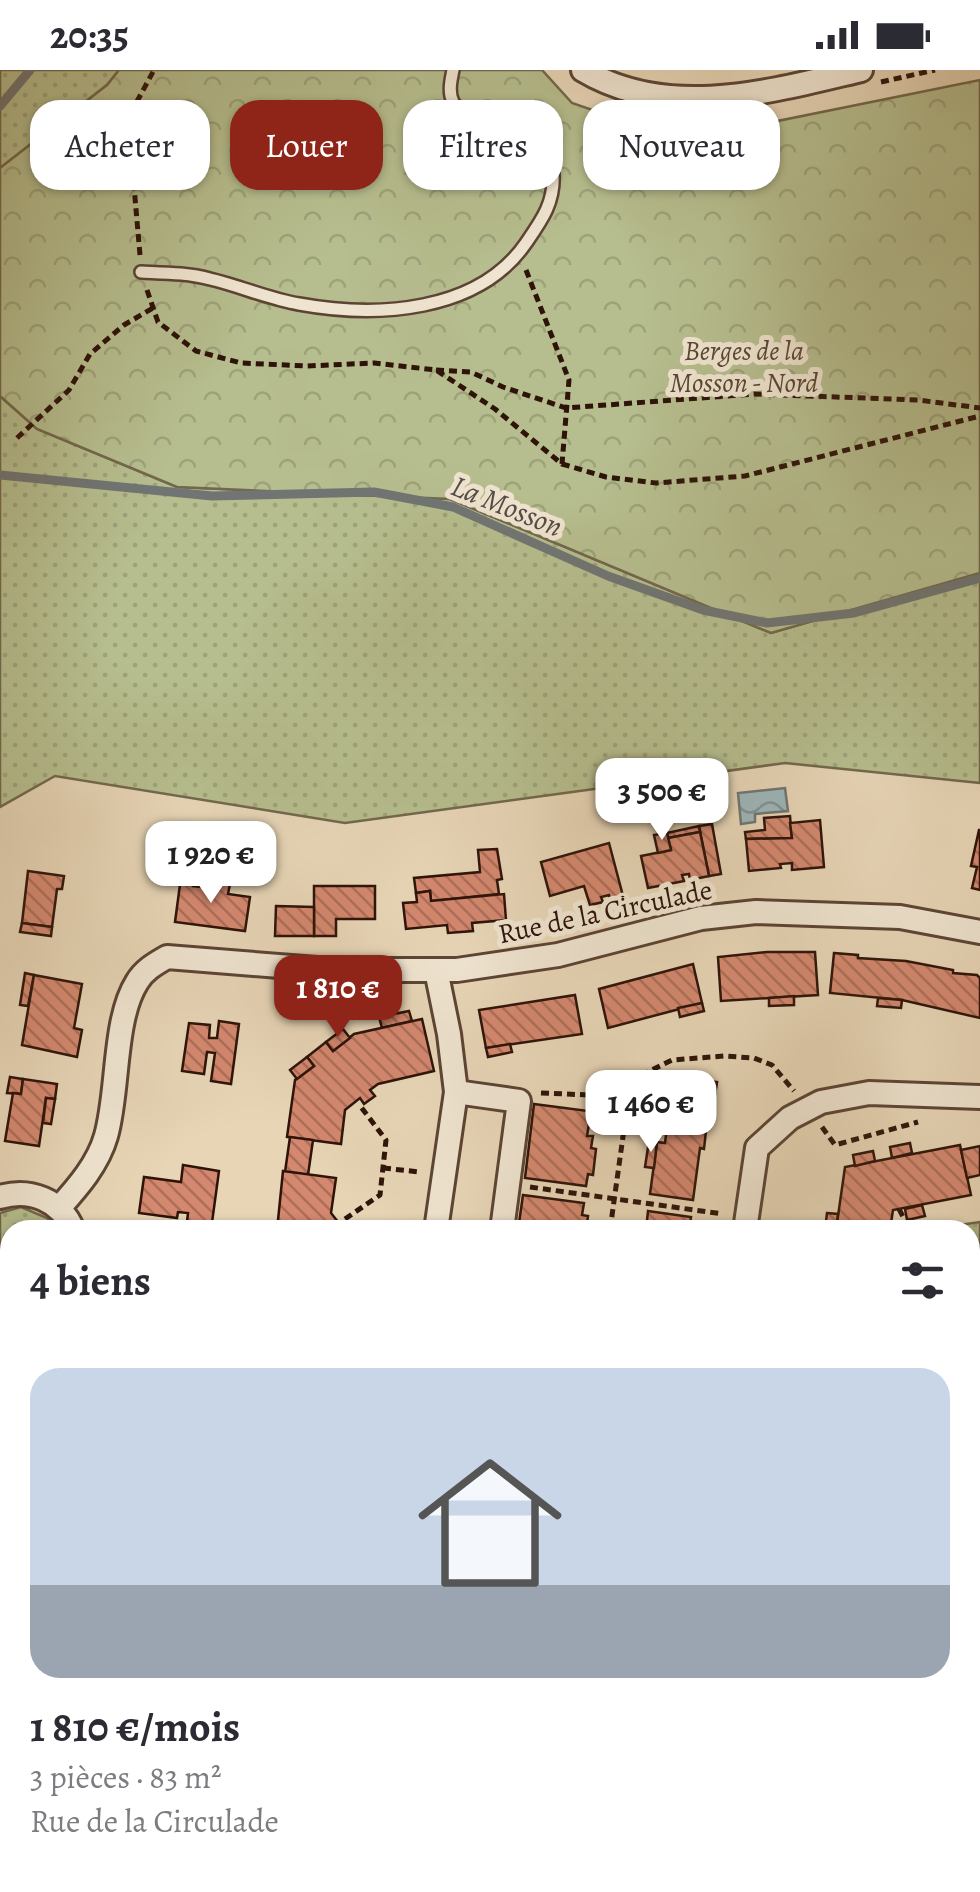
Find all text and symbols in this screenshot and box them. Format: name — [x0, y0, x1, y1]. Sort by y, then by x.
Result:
text: 20:35 — [50, 9, 129, 61]
chip: Acheter — [30, 100, 210, 190]
chip: Louer — [230, 100, 383, 190]
chip: Filtres — [403, 100, 563, 190]
chip: Nouveau — [583, 100, 780, 190]
park label: Berges de la Mosson - Nord — [670, 332, 818, 402]
water label: La Mosson — [445, 466, 569, 546]
pin: 3 500 € — [570, 758, 754, 843]
text: 3 500 € — [617, 768, 707, 812]
pin: 1 920 € — [119, 821, 303, 906]
text: 1 920 € — [167, 831, 255, 875]
street label: Rue de la Circulade — [495, 871, 716, 953]
pin: 1 810 € — [246, 955, 430, 1040]
text: 1 810 € — [296, 965, 380, 1009]
pin: 1 460 € — [559, 1070, 743, 1155]
text: 1 460 € — [607, 1080, 695, 1124]
text: 4 biens — [30, 1252, 151, 1309]
icon: filters — [895, 1253, 950, 1308]
icon: home — [400, 1433, 580, 1613]
text: 1 810 €/mois — [30, 1698, 240, 1755]
text: 3 pièces · 83 m² — [30, 1755, 222, 1799]
text: Rue de la Circulade — [30, 1799, 279, 1843]

